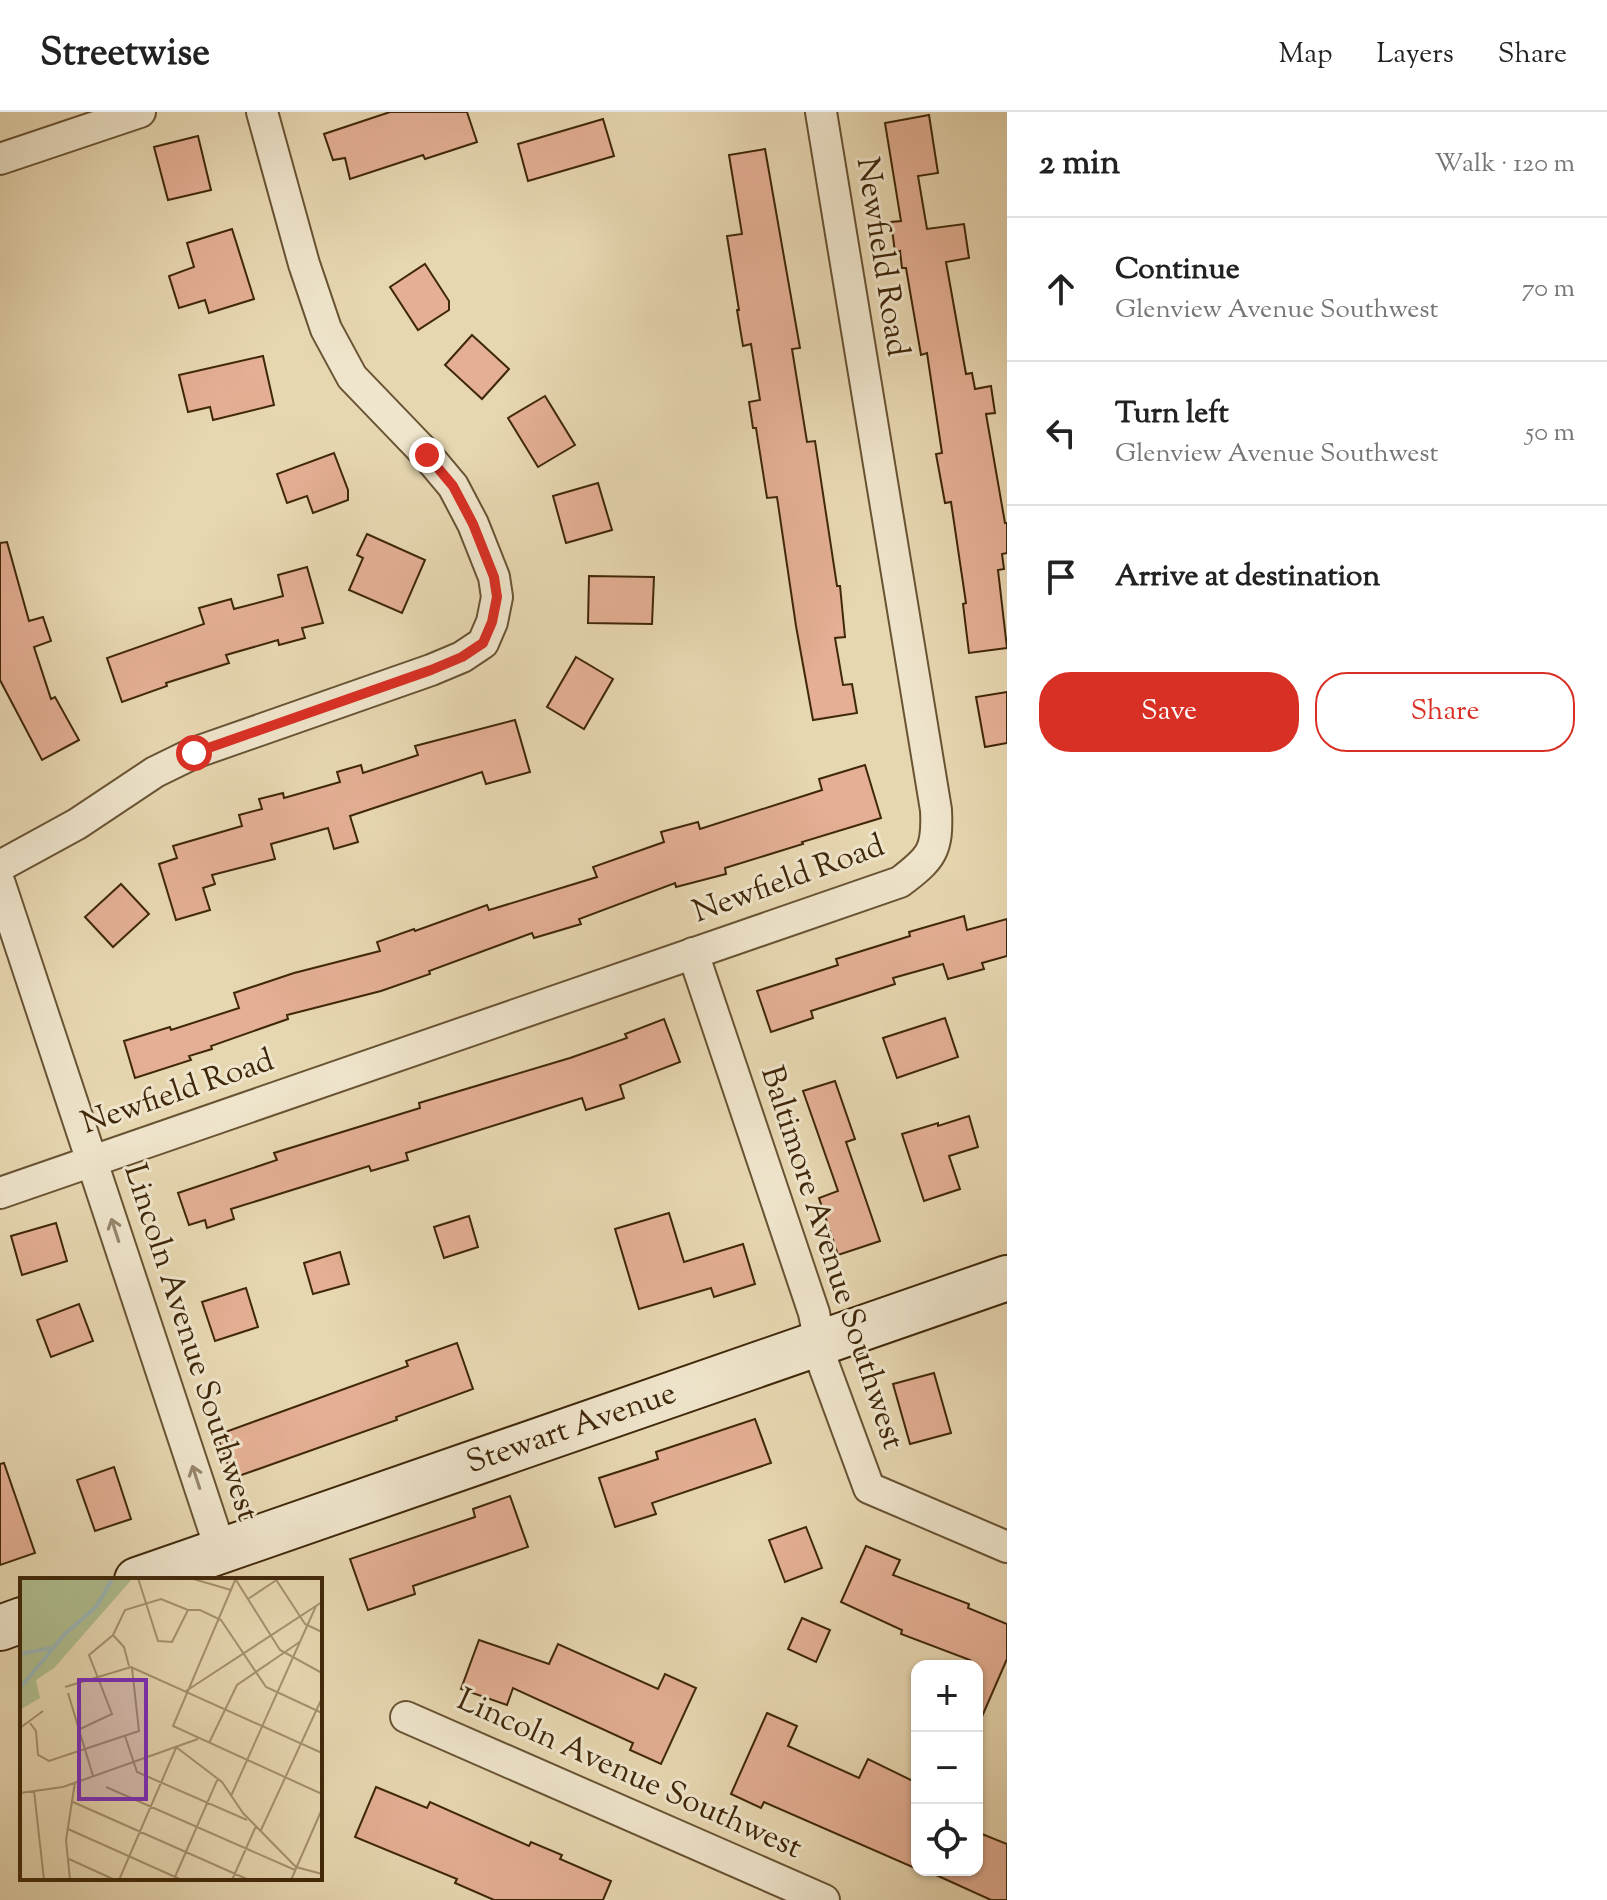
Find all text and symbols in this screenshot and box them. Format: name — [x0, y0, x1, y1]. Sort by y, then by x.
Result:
text: Streetwise — [40, 28, 210, 82]
text: Map — [1279, 35, 1332, 75]
text: Layers — [1376, 35, 1454, 75]
text: Share — [1498, 35, 1567, 75]
text: 2 min — [1039, 140, 1120, 189]
text: Walk · 120 m — [1435, 146, 1575, 183]
street label: Newfield Road — [843, 154, 919, 360]
text: Continue — [1115, 249, 1240, 292]
icon: ahead — [1039, 267, 1083, 311]
text: 70 m — [1522, 271, 1575, 308]
text: Glenview Avenue Southwest — [1115, 292, 1438, 329]
text: Turn left — [1115, 393, 1229, 436]
icon: left — [1039, 411, 1083, 455]
text: 50 m — [1525, 415, 1575, 452]
text: Glenview Avenue Southwest — [1115, 436, 1438, 473]
route end — [409, 437, 445, 473]
icon: arrive — [1039, 555, 1083, 599]
text: Arrive at destination — [1115, 556, 1380, 599]
button: Save — [1039, 672, 1299, 752]
button: Share — [1315, 672, 1575, 752]
route start — [176, 735, 212, 771]
street label: Newfield Road — [687, 824, 891, 936]
street label: Newfield Road — [75, 1039, 281, 1147]
street label: Baltimore Avenue Southwest — [747, 1060, 915, 1456]
street label: Lincoln Avenue Southwest — [110, 1159, 270, 1528]
one-way arrow — [106, 1218, 121, 1243]
street label: Stewart Avenue — [460, 1371, 683, 1487]
one-way arrow — [188, 1465, 203, 1490]
inset map — [20, 1578, 322, 1880]
map controls — [911, 1660, 983, 1876]
button: + — [911, 1660, 983, 1732]
street label: Lincoln Avenue Southwest — [449, 1678, 809, 1872]
button: − — [911, 1732, 983, 1804]
button: locate — [911, 1804, 983, 1876]

